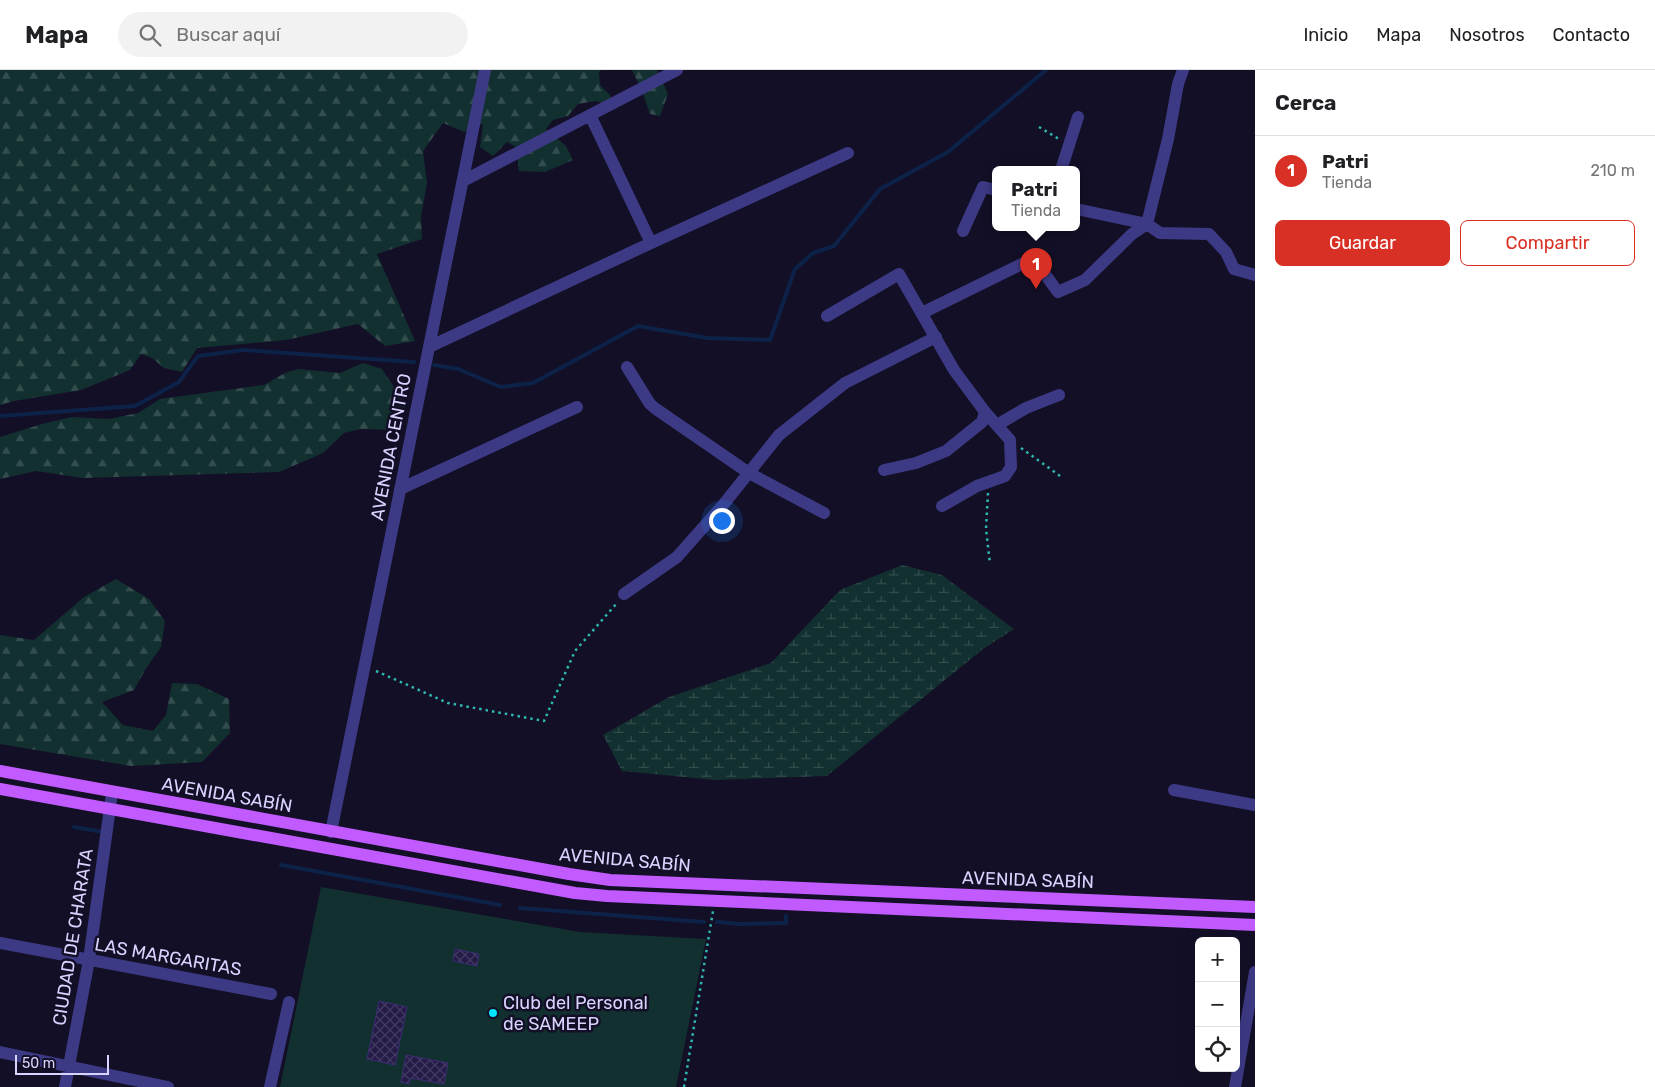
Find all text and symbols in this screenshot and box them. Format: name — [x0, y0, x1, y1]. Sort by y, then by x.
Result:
search box — [118, 12, 468, 57]
text: Mapa — [25, 21, 88, 49]
icon: search — [136, 21, 164, 49]
text: Buscar aquí — [176, 23, 280, 46]
text: Inicio — [1303, 24, 1348, 46]
text: Mapa — [1376, 24, 1421, 46]
text: Nosotros — [1449, 24, 1525, 46]
text: Contacto — [1553, 24, 1630, 46]
text: Cerca — [1275, 90, 1336, 115]
text: Patri — [1322, 150, 1369, 173]
text: 1 — [1287, 161, 1295, 180]
text: 210 m — [1590, 161, 1635, 180]
popup — [992, 166, 1080, 231]
text: Tienda — [1322, 173, 1372, 192]
text: Patri — [1011, 178, 1058, 201]
text: Tienda — [1011, 201, 1061, 220]
button: Guardar — [1275, 220, 1450, 266]
button: Compartir — [1460, 220, 1635, 266]
pin: 1 — [1020, 248, 1052, 289]
street label: AVENIDA CENTRO — [366, 372, 416, 522]
your location — [709, 508, 735, 534]
street label: AVENIDA SABÍN — [160, 773, 294, 817]
street label: AVENIDA SABÍN — [558, 843, 692, 877]
street label: CIUDAD DE CHARATA — [48, 847, 98, 1027]
street label: AVENIDA SABÍN — [962, 867, 1094, 893]
street label: LAS MARGARITAS — [93, 933, 243, 981]
map controls — [1195, 937, 1240, 1072]
button: + — [1195, 937, 1240, 982]
button: − — [1195, 982, 1240, 1027]
place label: Club del Personal de SAMEEP — [503, 992, 648, 1035]
marker: Club del Personal de SAMEEP — [487, 1007, 499, 1019]
button: locate — [1195, 1027, 1240, 1072]
scale bar — [15, 1052, 109, 1075]
text: 50 m — [22, 1055, 55, 1072]

